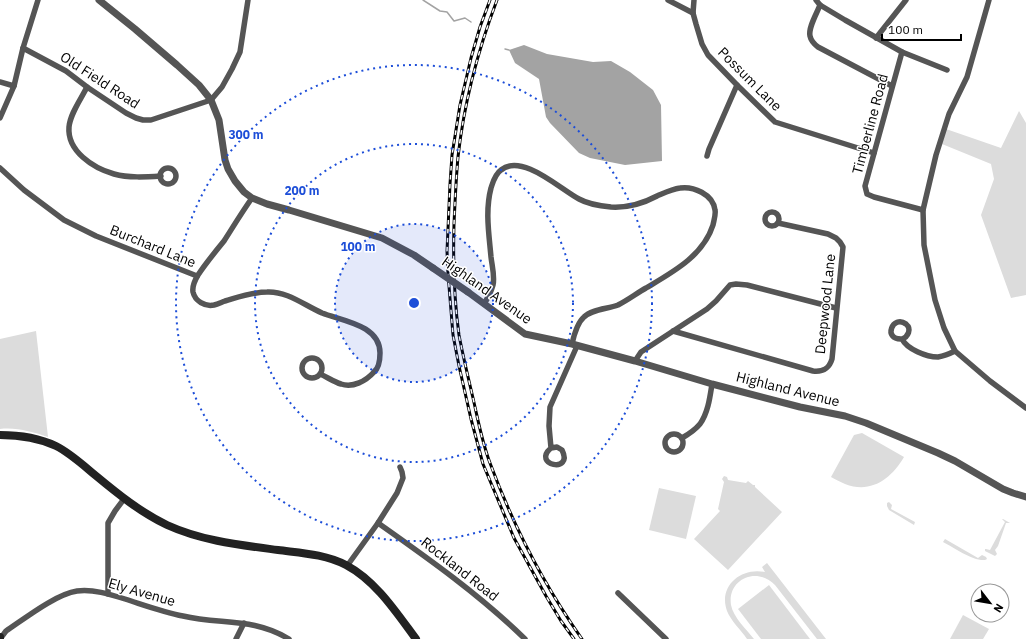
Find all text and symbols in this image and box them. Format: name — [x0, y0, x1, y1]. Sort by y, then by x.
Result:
scale bar — [882, 16, 961, 42]
text: 100 m — [888, 22, 923, 37]
street label: Possum Lane — [714, 43, 786, 115]
street label: Old Field Road — [57, 48, 143, 112]
street label: Timberline Road — [848, 72, 892, 176]
text: 300 m — [228, 127, 264, 142]
text: 200 m — [284, 183, 320, 198]
street label: Burchard Lane — [107, 221, 199, 272]
text: 100 m — [340, 239, 376, 254]
street label: Highland Avenue — [438, 252, 536, 328]
street label: Deepwood Lane — [811, 253, 839, 355]
centre of rings — [407, 296, 421, 310]
street label: Highland Avenue — [734, 367, 842, 411]
street label: Rockland Road — [417, 533, 503, 605]
street label: Ely Avenue — [106, 574, 178, 610]
north arrow — [970, 583, 1010, 623]
text: N — [991, 601, 1007, 615]

